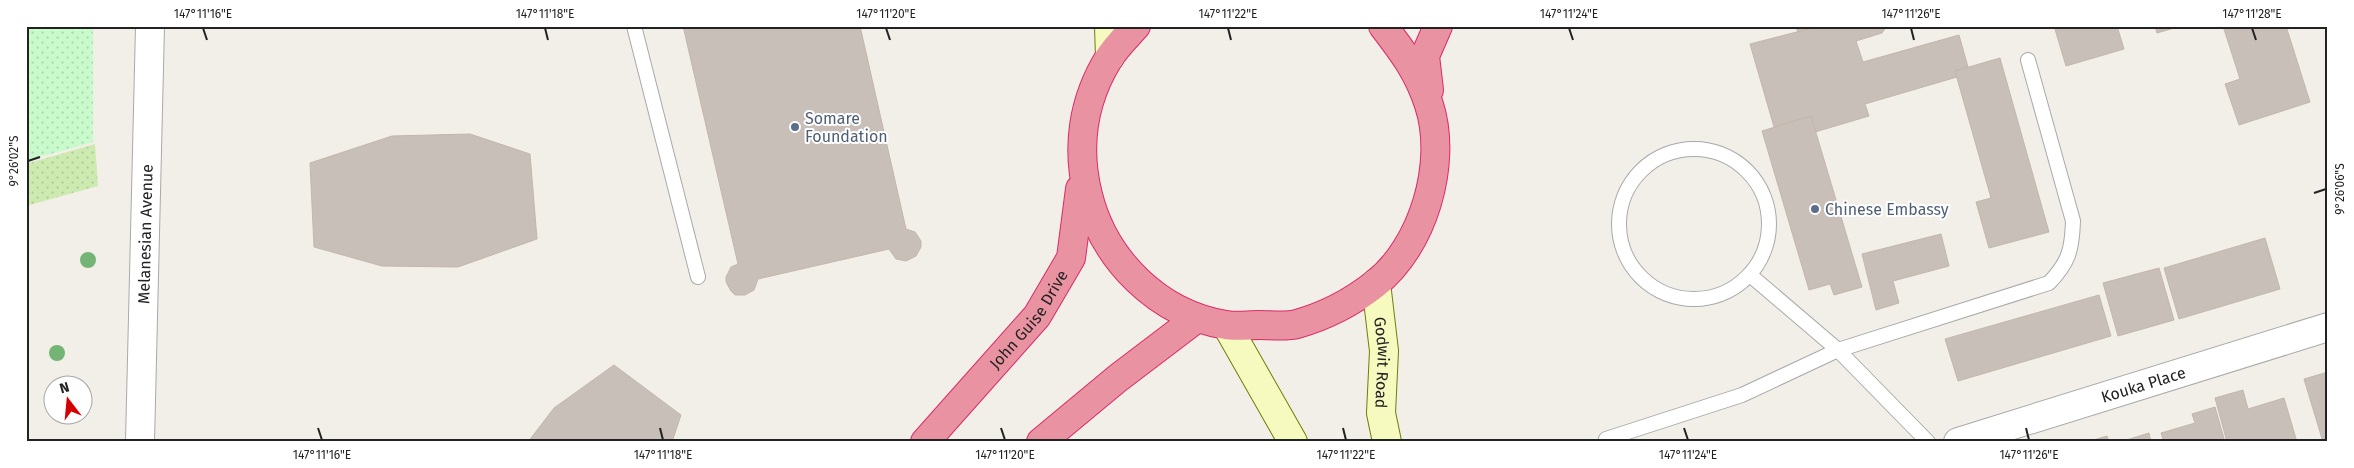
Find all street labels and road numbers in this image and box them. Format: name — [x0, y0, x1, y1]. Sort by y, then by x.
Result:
street label: Melanesian Avenue — [134, 164, 157, 304]
street label: John Guise Drive — [986, 267, 1072, 373]
street label: Godwit Road — [1370, 316, 1393, 409]
street label: Kouka Place — [2099, 363, 2188, 407]

